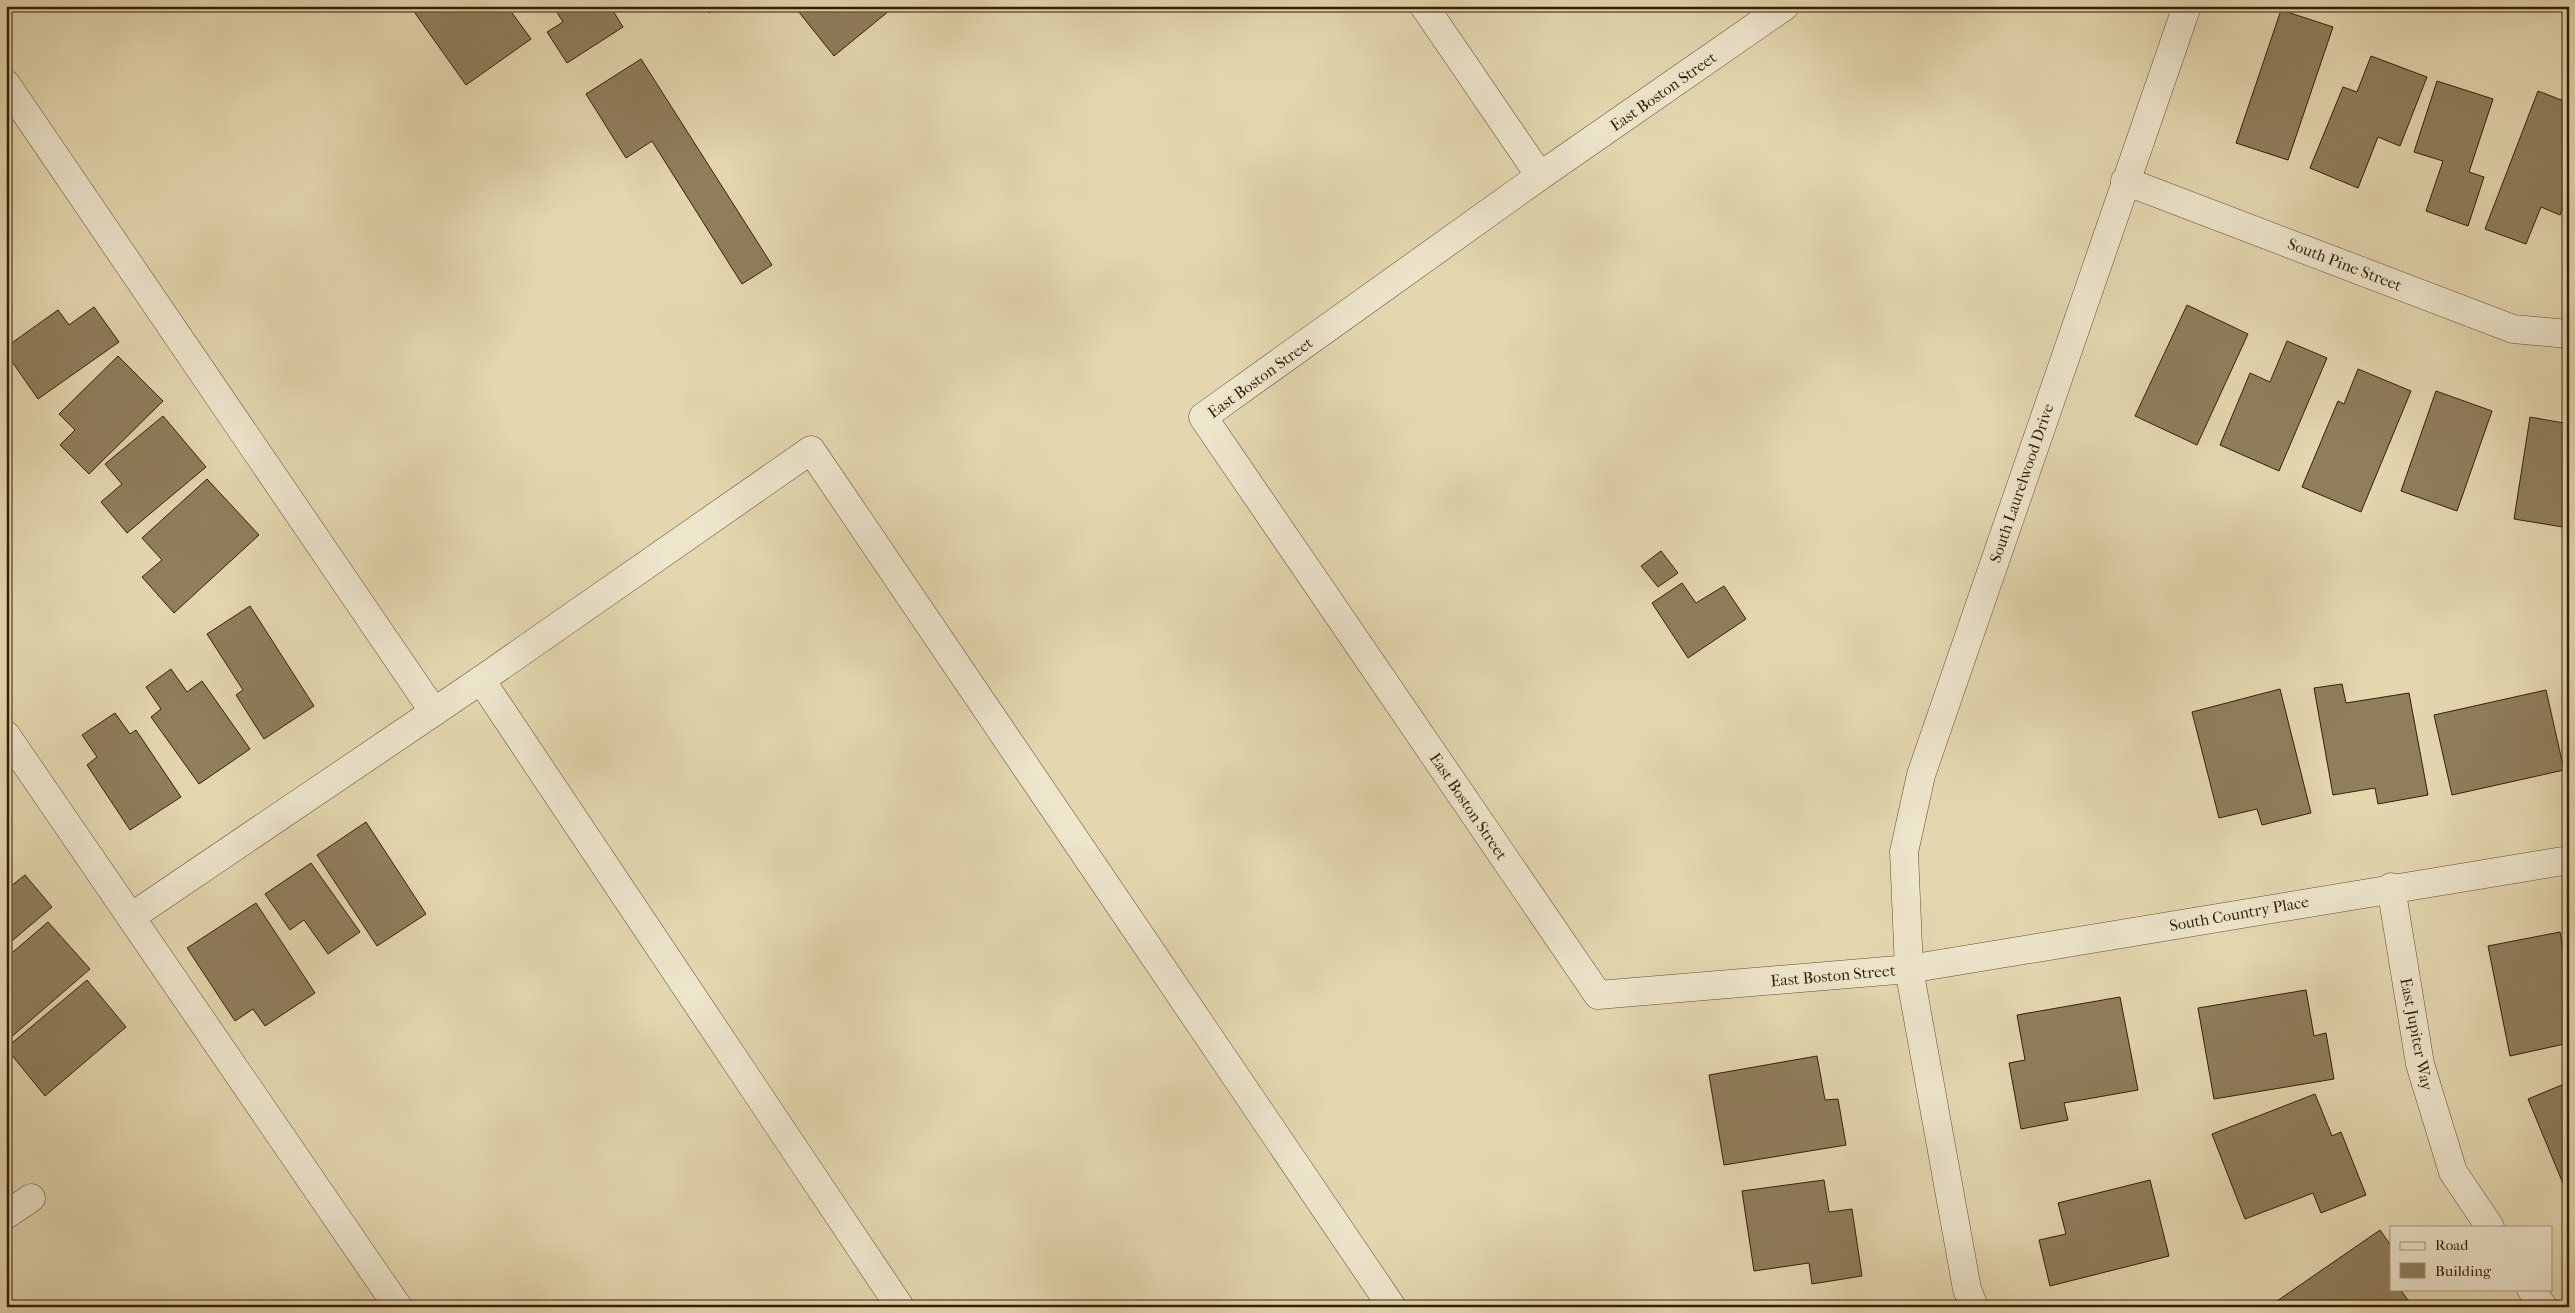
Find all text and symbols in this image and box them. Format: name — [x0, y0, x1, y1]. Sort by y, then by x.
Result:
street label: East Boston Street — [1607, 48, 1720, 135]
street label: South Pine Street — [2285, 234, 2405, 295]
street label: East Boston Street — [1204, 333, 1317, 422]
street label: South Laurelwood Drive — [1985, 401, 2058, 565]
street label: East Boston Street — [1426, 749, 1512, 864]
street label: South Country Place — [2168, 892, 2310, 935]
street label: East Boston Street — [1770, 961, 1897, 990]
street label: East Jupiter Way — [2396, 976, 2437, 1093]
legend — [2390, 1226, 2552, 1290]
text: Road — [2435, 1236, 2469, 1254]
text: Building — [2435, 1262, 2492, 1280]

